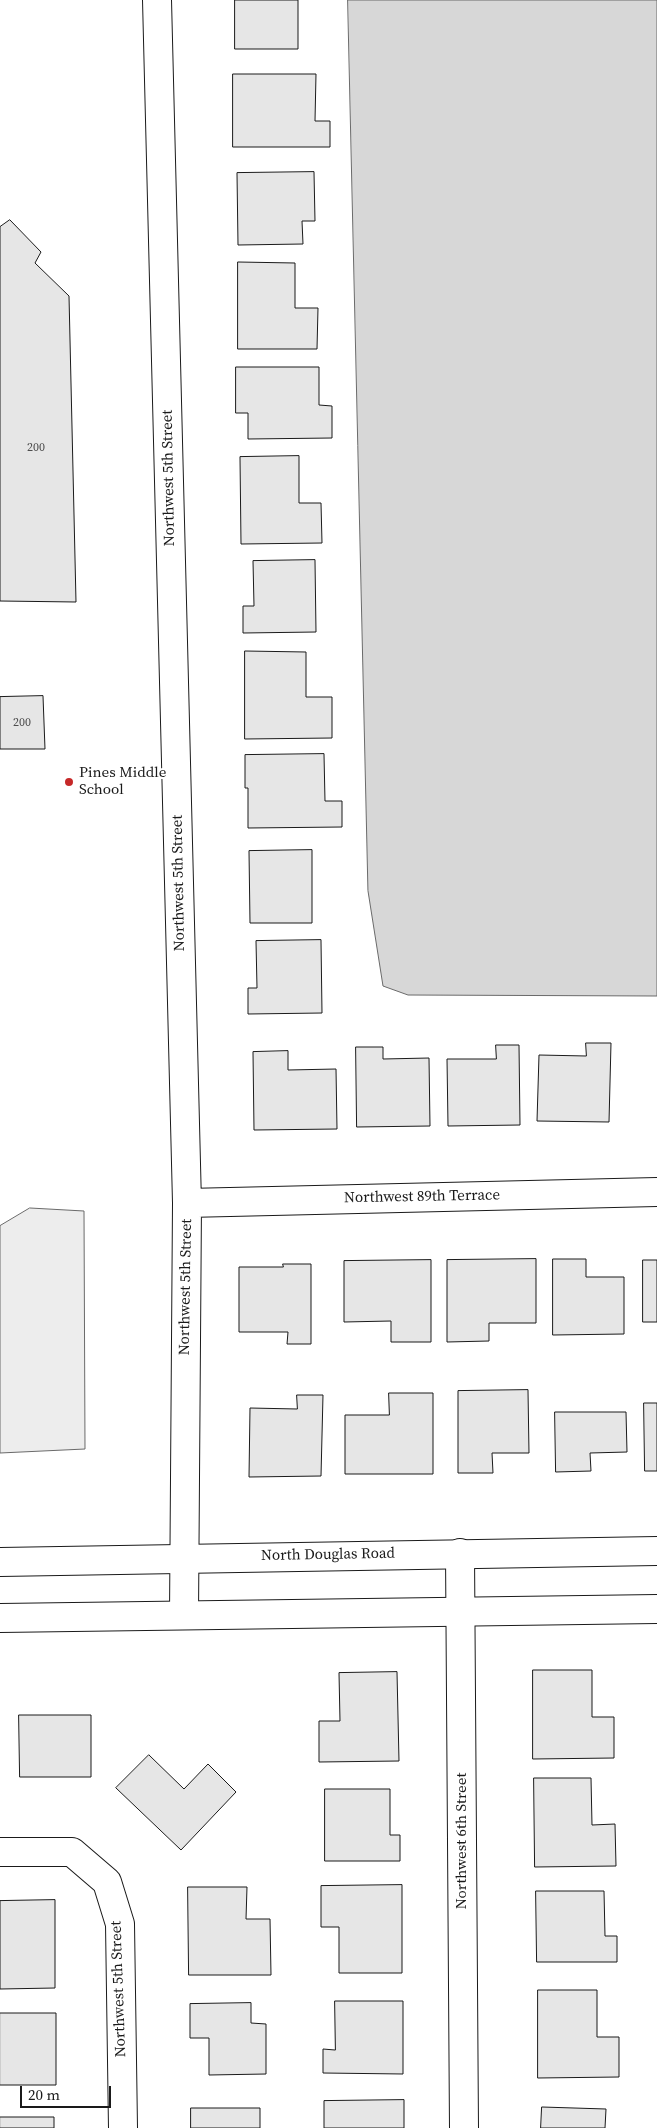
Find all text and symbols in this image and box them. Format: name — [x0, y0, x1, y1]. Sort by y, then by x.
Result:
street label: Northwest 5th Street — [159, 410, 179, 546]
house number: 200 — [27, 441, 45, 455]
house number: 200 — [13, 716, 31, 730]
place label: Pines Middle School — [79, 764, 166, 799]
marker: Pines Middle School — [63, 776, 75, 788]
street label: Northwest 5th Street — [169, 815, 189, 951]
street label: Northwest 89th Terrace — [344, 1187, 500, 1207]
street label: Northwest 5th Street — [176, 1219, 196, 1355]
street label: North Douglas Road — [261, 1545, 395, 1565]
street label: Northwest 6th Street — [453, 1773, 471, 1909]
street label: Northwest 5th Street — [108, 1920, 130, 2058]
scale bar — [22, 2076, 114, 2108]
text: 20 m — [28, 2084, 60, 2105]

